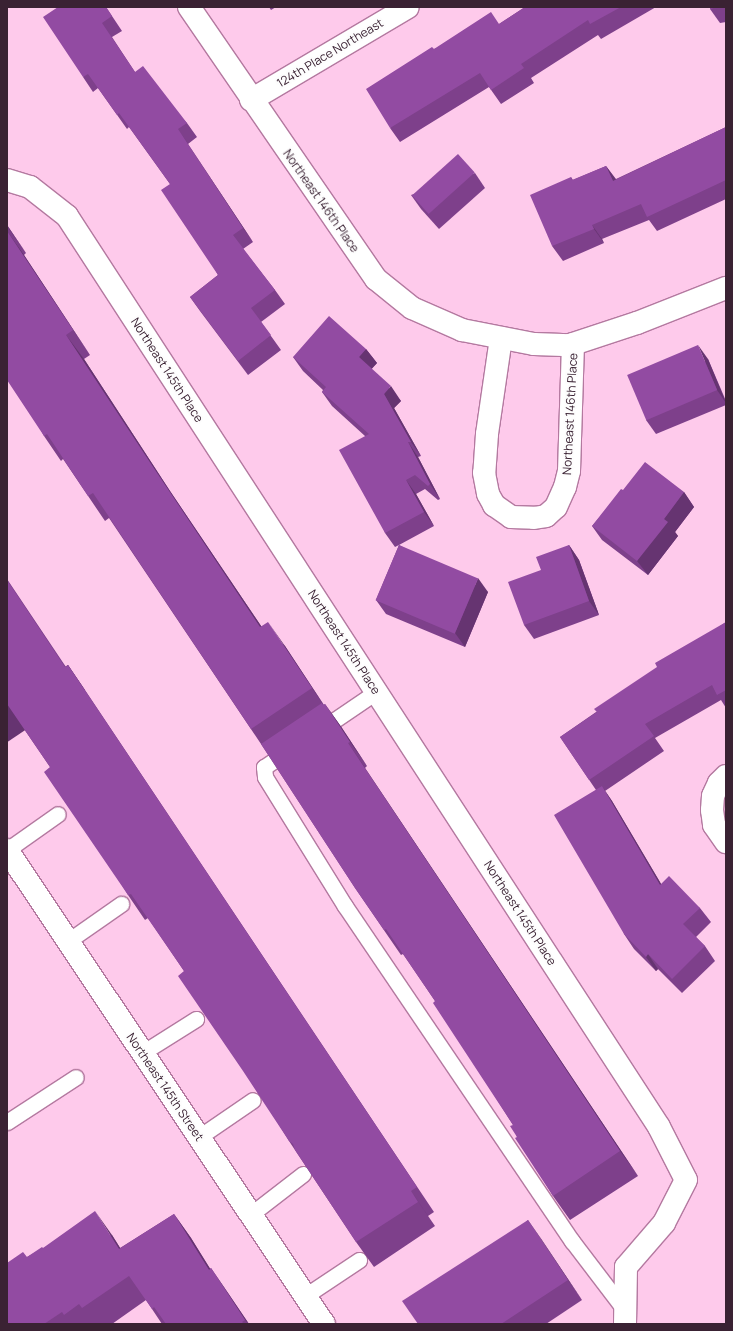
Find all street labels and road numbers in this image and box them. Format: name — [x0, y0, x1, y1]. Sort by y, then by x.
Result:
street label: 124th Place Northeast — [274, 16, 386, 90]
street label: Northeast 146th Place — [280, 147, 362, 255]
street label: Northeast 145th Place — [128, 315, 206, 425]
street label: Northeast 146th Place — [560, 353, 580, 475]
street label: Northeast 145th Place — [305, 587, 383, 697]
street label: Northeast 145th Place — [481, 858, 559, 968]
street label: Northeast 145th Street — [124, 1030, 206, 1144]

